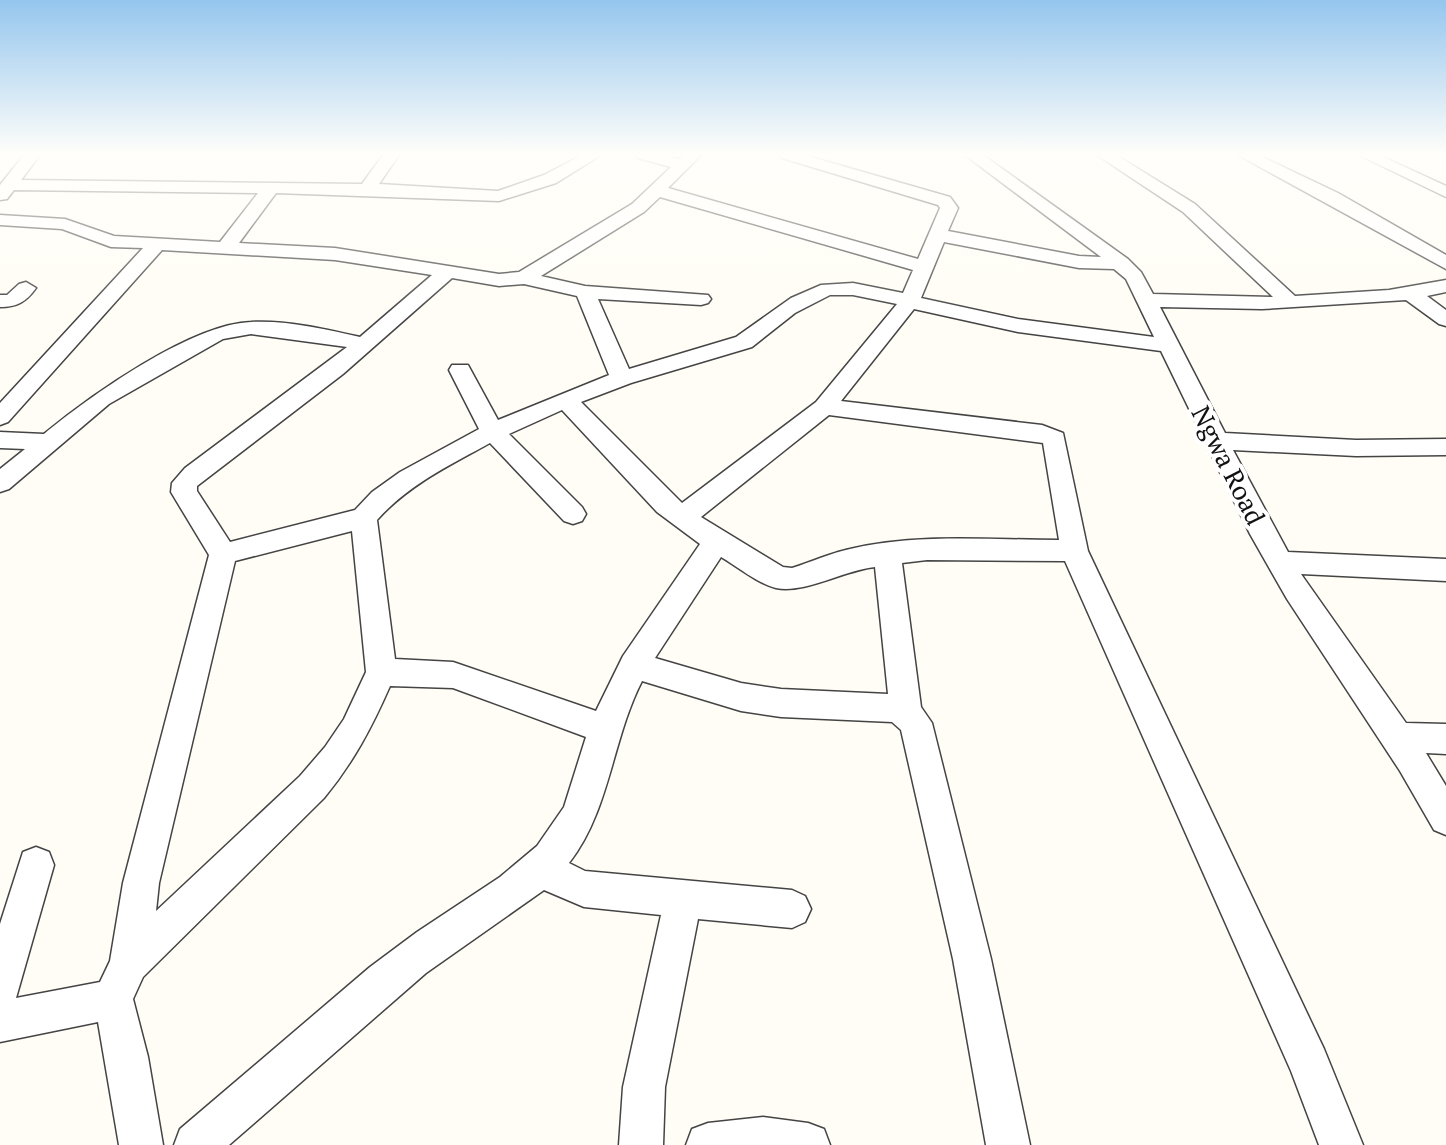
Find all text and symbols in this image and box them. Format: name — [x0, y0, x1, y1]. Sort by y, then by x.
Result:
street label: Ngwa Road — [1185, 400, 1273, 530]

